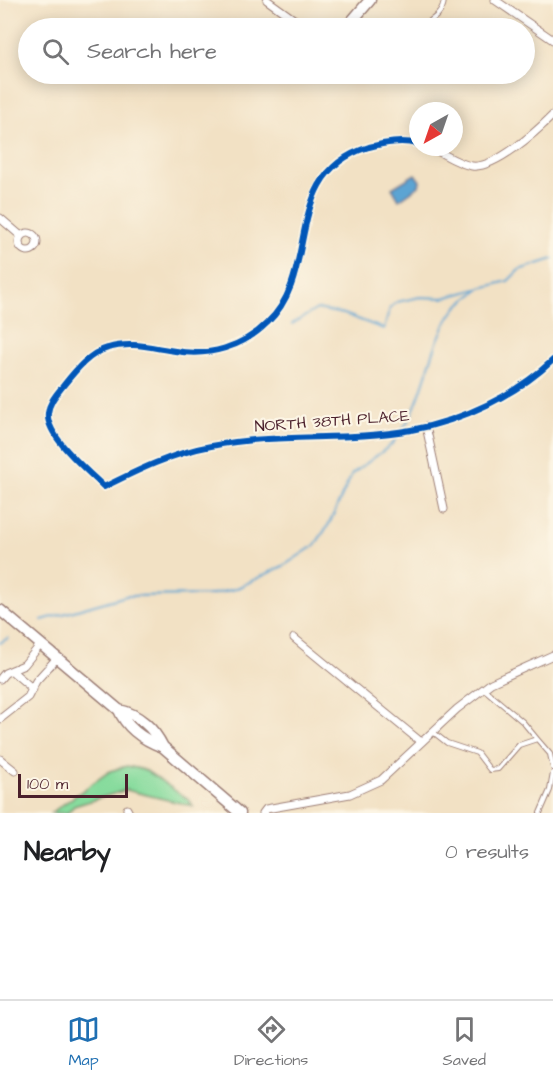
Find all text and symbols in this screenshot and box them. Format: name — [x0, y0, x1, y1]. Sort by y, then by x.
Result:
search box — [18, 18, 535, 84]
icon: search — [39, 35, 72, 68]
text: Search here — [87, 36, 217, 67]
north arrow — [409, 102, 463, 156]
street label: NORTH 38TH PLACE — [254, 405, 411, 437]
scale bar — [18, 771, 128, 798]
text: 100 m — [27, 773, 68, 795]
text: Nearby — [24, 834, 111, 870]
text: 0 results — [445, 838, 529, 866]
tab: Map — [67, 1013, 100, 1071]
tab: Directions — [234, 1013, 308, 1071]
tab: Saved — [442, 1013, 486, 1071]

